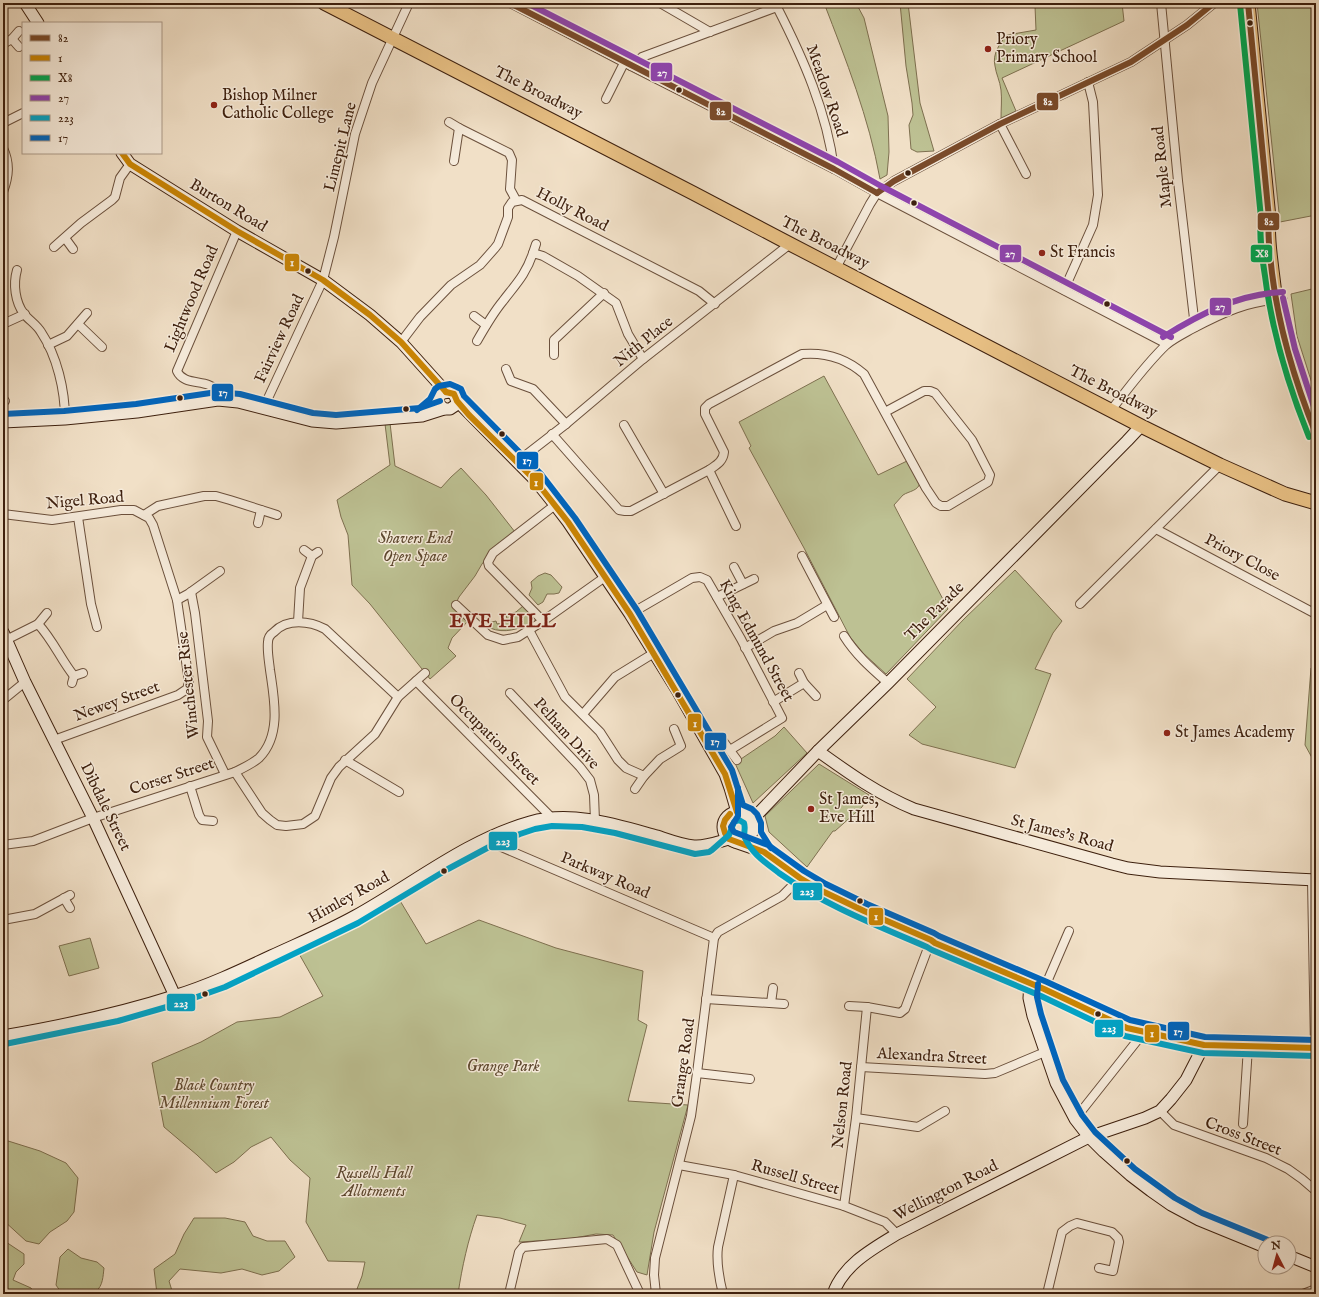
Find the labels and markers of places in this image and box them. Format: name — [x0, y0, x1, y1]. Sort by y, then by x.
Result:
unlabelled marker — [1245, 18, 1255, 28]
place label: Priory Primary School — [996, 30, 1098, 68]
marker: Priory Primary School — [983, 44, 993, 54]
unlabelled marker — [674, 85, 684, 95]
place label: Bishop Milner Catholic College — [222, 86, 334, 124]
marker: Bishop Milner Catholic College — [209, 100, 219, 110]
unlabelled marker — [903, 168, 913, 178]
unlabelled marker — [909, 198, 919, 208]
place label: St Francis — [1050, 243, 1116, 263]
marker: St Francis — [1037, 248, 1047, 258]
unlabelled marker — [303, 266, 313, 276]
unlabelled marker — [1102, 299, 1112, 309]
unlabelled marker — [175, 393, 185, 403]
unlabelled marker — [401, 404, 411, 414]
unlabelled marker — [497, 429, 507, 439]
unlabelled marker — [673, 690, 683, 700]
place label: St James Academy — [1175, 723, 1295, 743]
marker: St James Academy — [1162, 728, 1172, 738]
place label: St James, Eve Hill — [819, 790, 879, 828]
marker: St James, Eve Hill — [806, 804, 816, 814]
unlabelled marker — [439, 866, 449, 876]
unlabelled marker — [855, 896, 865, 906]
unlabelled marker — [200, 989, 210, 999]
unlabelled marker — [1093, 1009, 1103, 1019]
unlabelled marker — [1122, 1156, 1132, 1166]

